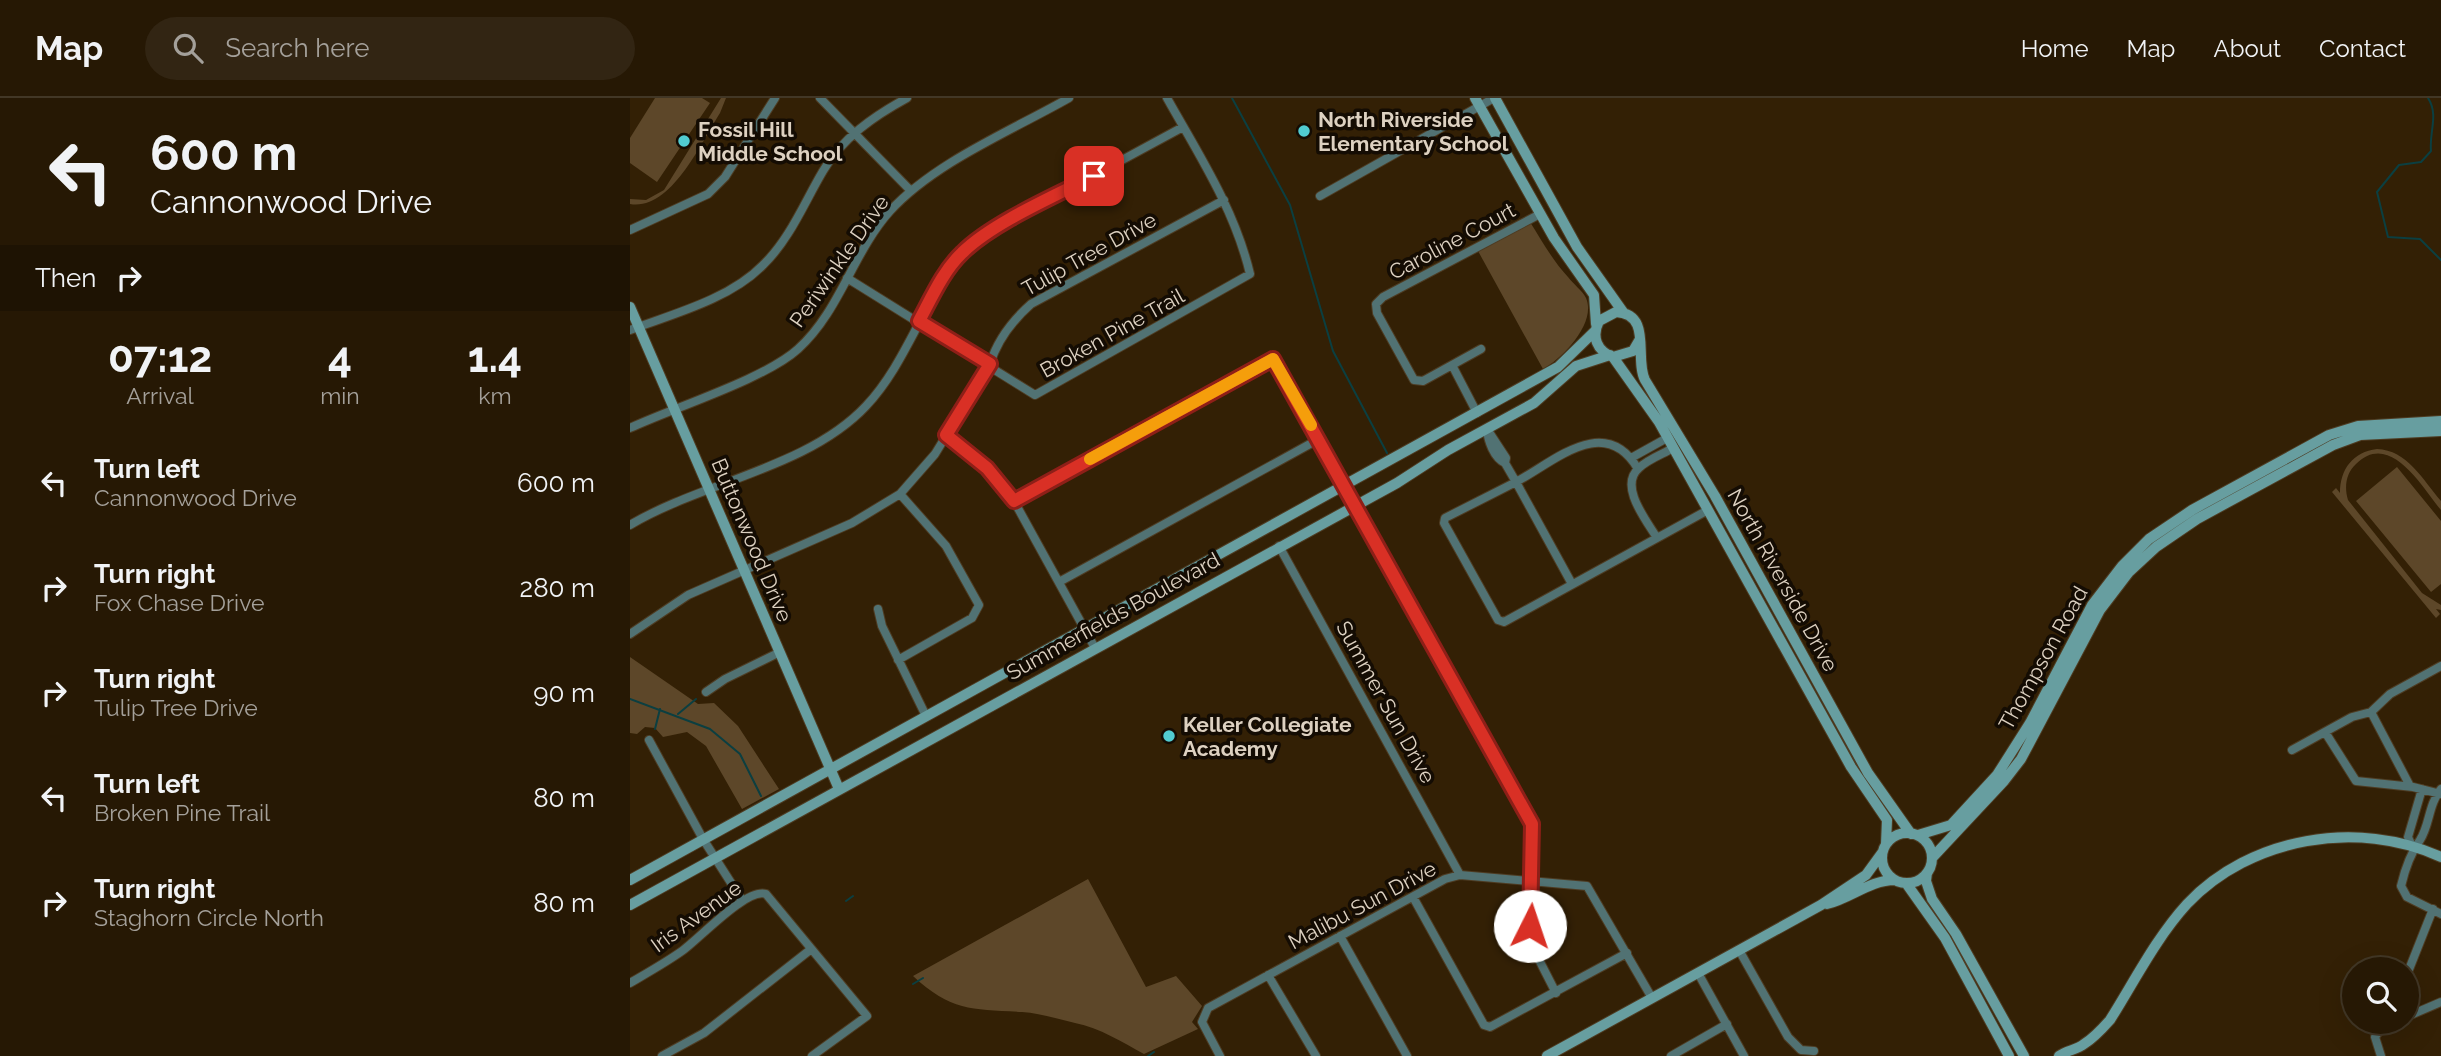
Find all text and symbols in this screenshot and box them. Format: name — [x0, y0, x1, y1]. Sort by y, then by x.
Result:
search box — [145, 17, 635, 80]
text: Map — [35, 29, 103, 68]
icon: search — [169, 29, 207, 67]
text: Search here — [225, 33, 370, 63]
text: Home — [2021, 34, 2089, 63]
text: Map — [2127, 34, 2175, 63]
text: About — [2213, 34, 2281, 63]
text: Contact — [2319, 34, 2406, 63]
place label: North Riverside Elementary School — [1318, 107, 1509, 156]
place label: Fossil Hill Middle School — [698, 117, 843, 166]
marker: North Riverside Elementary School — [1296, 123, 1312, 139]
text: 600 m — [150, 124, 297, 181]
icon: left — [35, 126, 126, 217]
marker: Fossil Hill Middle School — [676, 133, 692, 149]
pin — [1064, 146, 1124, 206]
icon: arrive — [1075, 157, 1113, 195]
text: Cannonwood Drive — [150, 183, 432, 220]
street label: Periwinkle Drive — [784, 190, 894, 332]
street label: Caroline Court — [1385, 197, 1519, 285]
street label: Tulip Tree Drive — [1018, 207, 1160, 301]
icon: right — [110, 259, 148, 297]
text: Then — [35, 263, 96, 293]
street label: Broken Pine Trail — [1036, 283, 1189, 383]
text: 07:12 — [108, 333, 212, 382]
text: 4 — [328, 333, 352, 382]
text: 1.4 — [468, 333, 522, 382]
text: Arrival — [126, 382, 194, 409]
text: min — [320, 382, 360, 409]
text: km — [478, 382, 512, 409]
text: Turn left — [94, 454, 200, 484]
street label: Buttonwood Drive — [706, 455, 798, 625]
icon: left — [35, 464, 73, 502]
text: 600 m — [517, 468, 595, 498]
text: Cannonwood Drive — [94, 484, 297, 511]
street label: North Riverside Drive — [1722, 484, 1844, 676]
street label: Summerfields Boulevard — [1002, 547, 1224, 685]
text: Turn right — [94, 559, 215, 589]
icon: right — [35, 569, 73, 607]
text: 280 m — [520, 573, 595, 603]
street label: Thompson Road — [1993, 582, 2093, 734]
text: Fox Chase Drive — [94, 589, 264, 616]
street label: Summer Sun Drive — [1331, 617, 1441, 787]
text: Turn right — [94, 664, 215, 694]
icon: right — [35, 674, 73, 712]
text: 90 m — [533, 678, 595, 708]
text: Tulip Tree Drive — [94, 694, 258, 721]
place label: Keller Collegiate Academy — [1183, 712, 1352, 761]
marker: Keller Collegiate Academy — [1161, 728, 1177, 744]
text: Turn left — [94, 769, 200, 799]
icon: left — [35, 779, 73, 817]
text: 80 m — [533, 783, 595, 813]
text: Broken Pine Trail — [94, 799, 270, 826]
street label: Malibu Sun Drive — [1284, 856, 1440, 954]
text: Turn right — [94, 874, 215, 904]
street label: Iris Avenue — [646, 875, 746, 957]
icon: right — [35, 884, 73, 922]
text: 80 m — [533, 888, 595, 918]
position arrow — [1493, 889, 1567, 963]
text: Staghorn Circle North — [94, 904, 324, 931]
map controls — [2342, 957, 2419, 1034]
button: search — [2342, 957, 2419, 1034]

